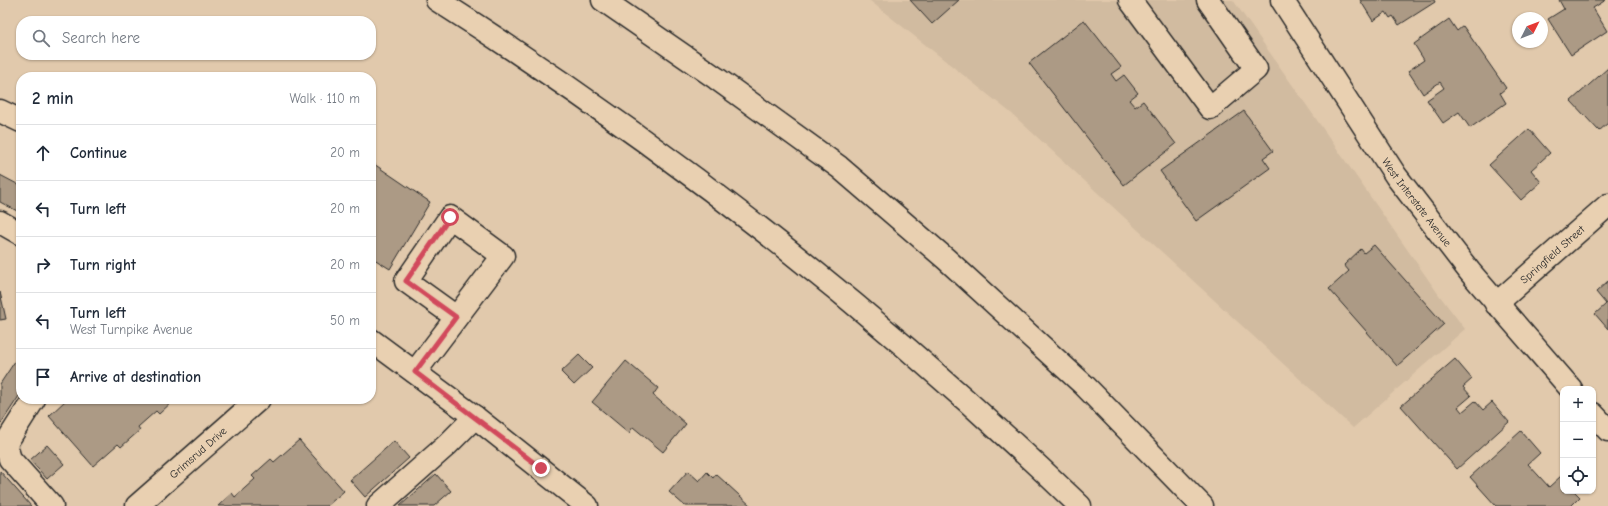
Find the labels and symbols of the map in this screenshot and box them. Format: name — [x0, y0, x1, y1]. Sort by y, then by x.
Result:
north arrow — [1512, 12, 1548, 48]
street label: West Interstate Avenue — [1379, 155, 1455, 249]
route start — [441, 208, 459, 226]
street label: Springfield Street — [1517, 222, 1588, 286]
street label: Grimsrud Drive — [167, 424, 229, 481]
route end — [532, 459, 550, 477]

